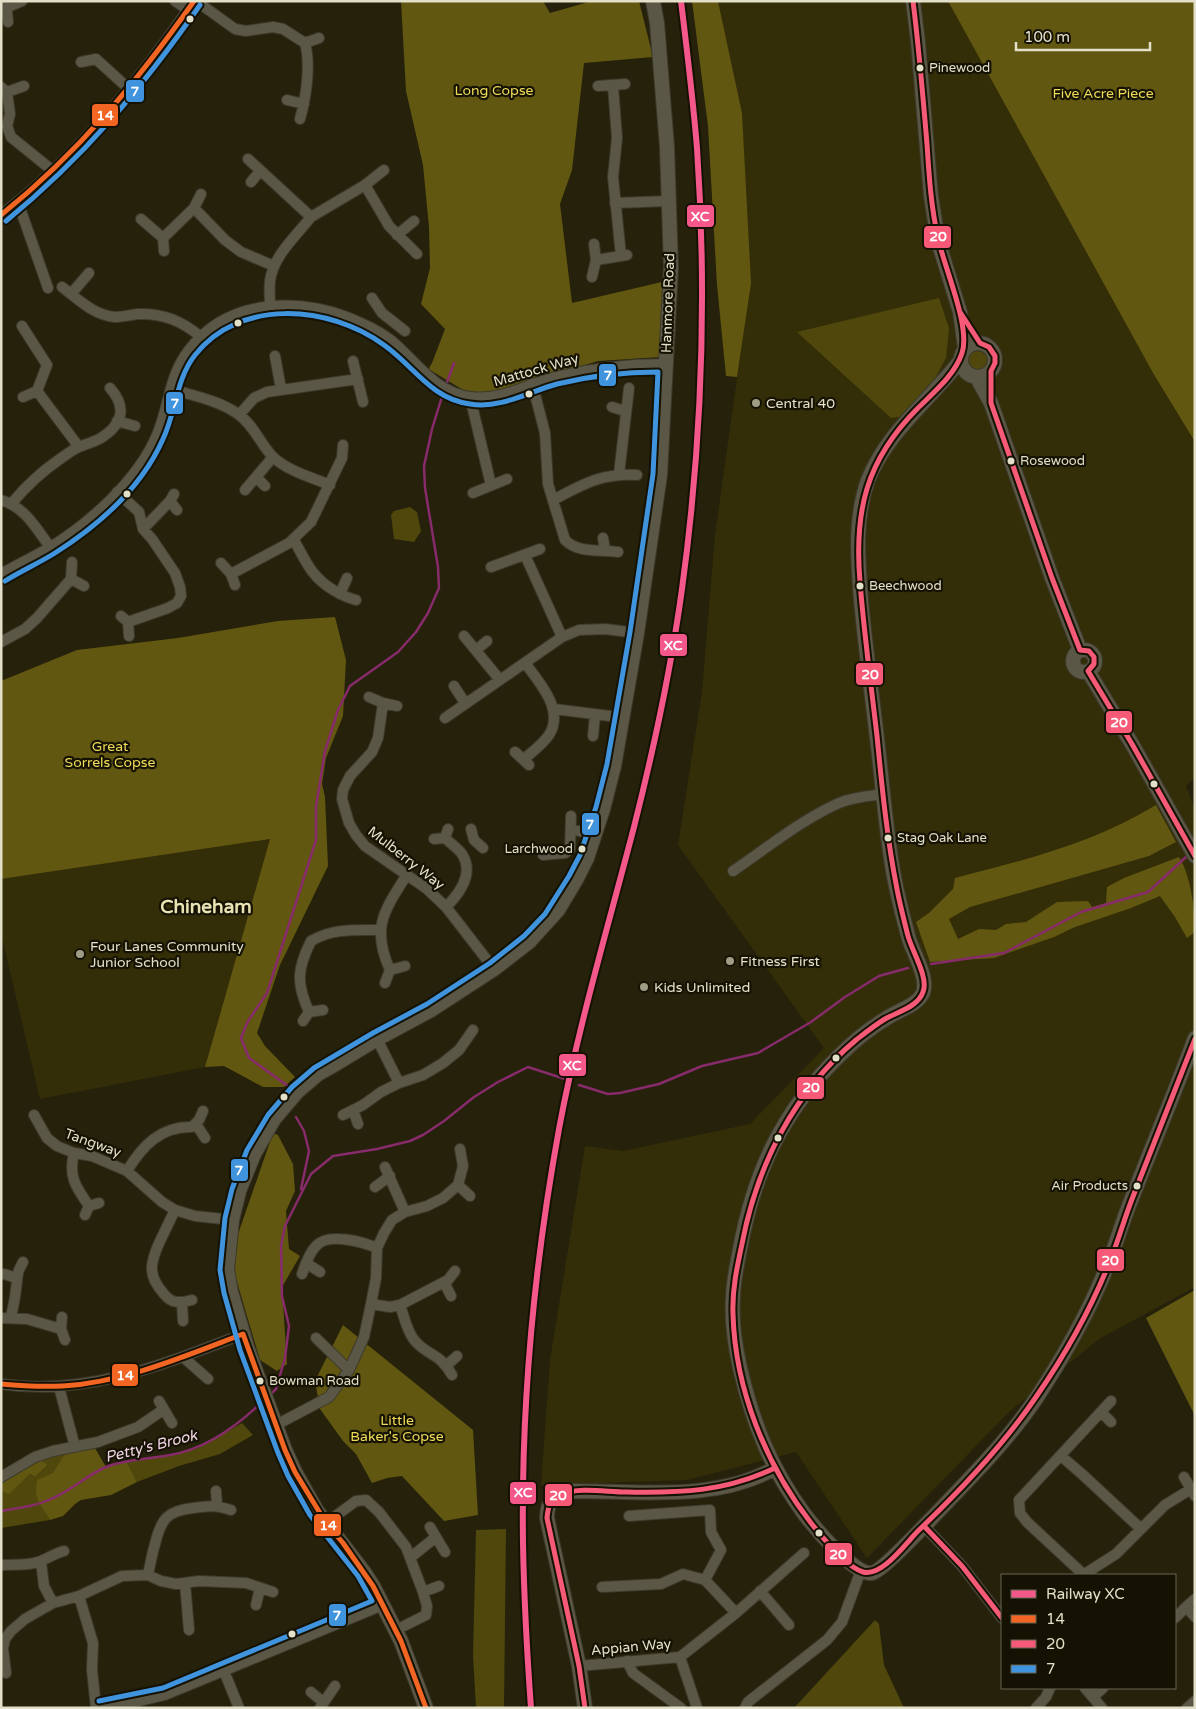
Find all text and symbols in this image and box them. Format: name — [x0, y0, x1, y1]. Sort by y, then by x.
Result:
unlabelled marker — [185, 14, 195, 24]
scale bar — [1016, 20, 1150, 52]
text: 100 m — [1024, 28, 1070, 46]
place label: Pinewood — [929, 60, 990, 76]
marker: Pinewood — [915, 63, 925, 73]
line badge: 7 — [125, 79, 145, 103]
park label: Long Copse — [454, 82, 534, 99]
text: 7 — [131, 83, 140, 100]
park label: Five Acre Piece — [1052, 85, 1154, 102]
line badge: 14 — [91, 103, 119, 127]
text: 14 — [96, 107, 114, 124]
line badge: XC — [686, 204, 715, 228]
text: XC — [691, 208, 710, 225]
line badge: 20 — [923, 225, 952, 249]
text: 20 — [929, 228, 947, 245]
street label: Hanmore Road — [658, 253, 678, 353]
unlabelled marker — [233, 318, 243, 328]
street label: Mattock Way — [491, 350, 581, 390]
line badge: 7 — [598, 363, 617, 387]
text: 7 — [604, 367, 613, 384]
unlabelled marker — [524, 389, 534, 399]
line badge: 7 — [165, 391, 184, 415]
text: 7 — [171, 395, 180, 412]
place label: Central 40 — [766, 395, 835, 412]
marker: Central 40 — [750, 397, 762, 409]
place label: Rosewood — [1020, 453, 1085, 469]
marker: Rosewood — [1006, 456, 1016, 466]
unlabelled marker — [122, 489, 132, 499]
place label: Beechwood — [869, 578, 942, 594]
marker: Beechwood — [855, 581, 865, 591]
line badge: XC — [659, 633, 688, 657]
text: XC — [664, 637, 683, 654]
line badge: 20 — [855, 662, 884, 686]
text: 20 — [861, 666, 879, 683]
line badge: 20 — [1105, 710, 1133, 734]
text: 20 — [1110, 714, 1128, 731]
park label: Great Sorrels Copse — [65, 738, 156, 771]
unlabelled marker — [1149, 779, 1159, 789]
line badge: 7 — [581, 812, 600, 836]
text: 7 — [586, 816, 595, 833]
street label: Mulberry Way — [364, 823, 448, 894]
place label: Stag Oak Lane — [897, 830, 987, 846]
marker: Stag Oak Lane — [883, 833, 893, 843]
place label: Larchwood — [504, 841, 573, 857]
marker: Larchwood — [577, 844, 587, 854]
district label: Chineham — [160, 896, 252, 918]
place label: Four Lanes Community Junior School — [90, 938, 244, 971]
marker: Four Lanes Community Junior School — [74, 948, 86, 960]
place label: Fitness First — [740, 953, 821, 970]
marker: Fitness First — [724, 955, 736, 967]
place label: Kids Unlimited — [654, 979, 750, 996]
marker: Kids Unlimited — [638, 981, 650, 993]
line badge: XC — [558, 1053, 587, 1077]
unlabelled marker — [831, 1053, 841, 1063]
text: XC — [563, 1057, 582, 1074]
line badge: 20 — [796, 1076, 825, 1100]
text: 20 — [802, 1079, 820, 1096]
unlabelled marker — [279, 1092, 289, 1102]
street label: Tangway — [62, 1125, 124, 1161]
unlabelled marker — [773, 1133, 783, 1143]
line badge: 7 — [230, 1158, 249, 1182]
text: 7 — [235, 1162, 244, 1179]
place label: Air Products — [1051, 1178, 1128, 1194]
marker: Air Products — [1132, 1181, 1142, 1191]
line badge: 20 — [1096, 1248, 1125, 1272]
text: 20 — [1101, 1252, 1119, 1269]
line badge: 14 — [111, 1363, 139, 1387]
text: 14 — [116, 1367, 134, 1384]
place label: Bowman Road — [269, 1373, 359, 1389]
marker: Bowman Road — [255, 1376, 265, 1386]
park label: Little Baker's Copse — [350, 1412, 444, 1445]
water label: Petty's Brook — [103, 1425, 201, 1466]
line badge: XC — [509, 1481, 537, 1505]
line badge: 20 — [544, 1483, 573, 1507]
text: XC — [514, 1484, 533, 1501]
text: 20 — [549, 1487, 567, 1504]
line badge: 14 — [313, 1513, 342, 1537]
text: 14 — [319, 1517, 337, 1534]
unlabelled marker — [814, 1528, 824, 1538]
line badge: 20 — [824, 1542, 853, 1566]
text: 20 — [829, 1546, 847, 1563]
legend — [1001, 1574, 1176, 1689]
text: Railway XC — [1046, 1585, 1125, 1603]
line badge: 7 — [328, 1603, 347, 1627]
text: 7 — [333, 1607, 342, 1624]
text: 14 — [1046, 1610, 1065, 1628]
unlabelled marker — [287, 1629, 297, 1639]
street label: Appian Way — [590, 1635, 672, 1659]
text: 20 — [1046, 1635, 1065, 1653]
text: 7 — [1046, 1660, 1055, 1678]

